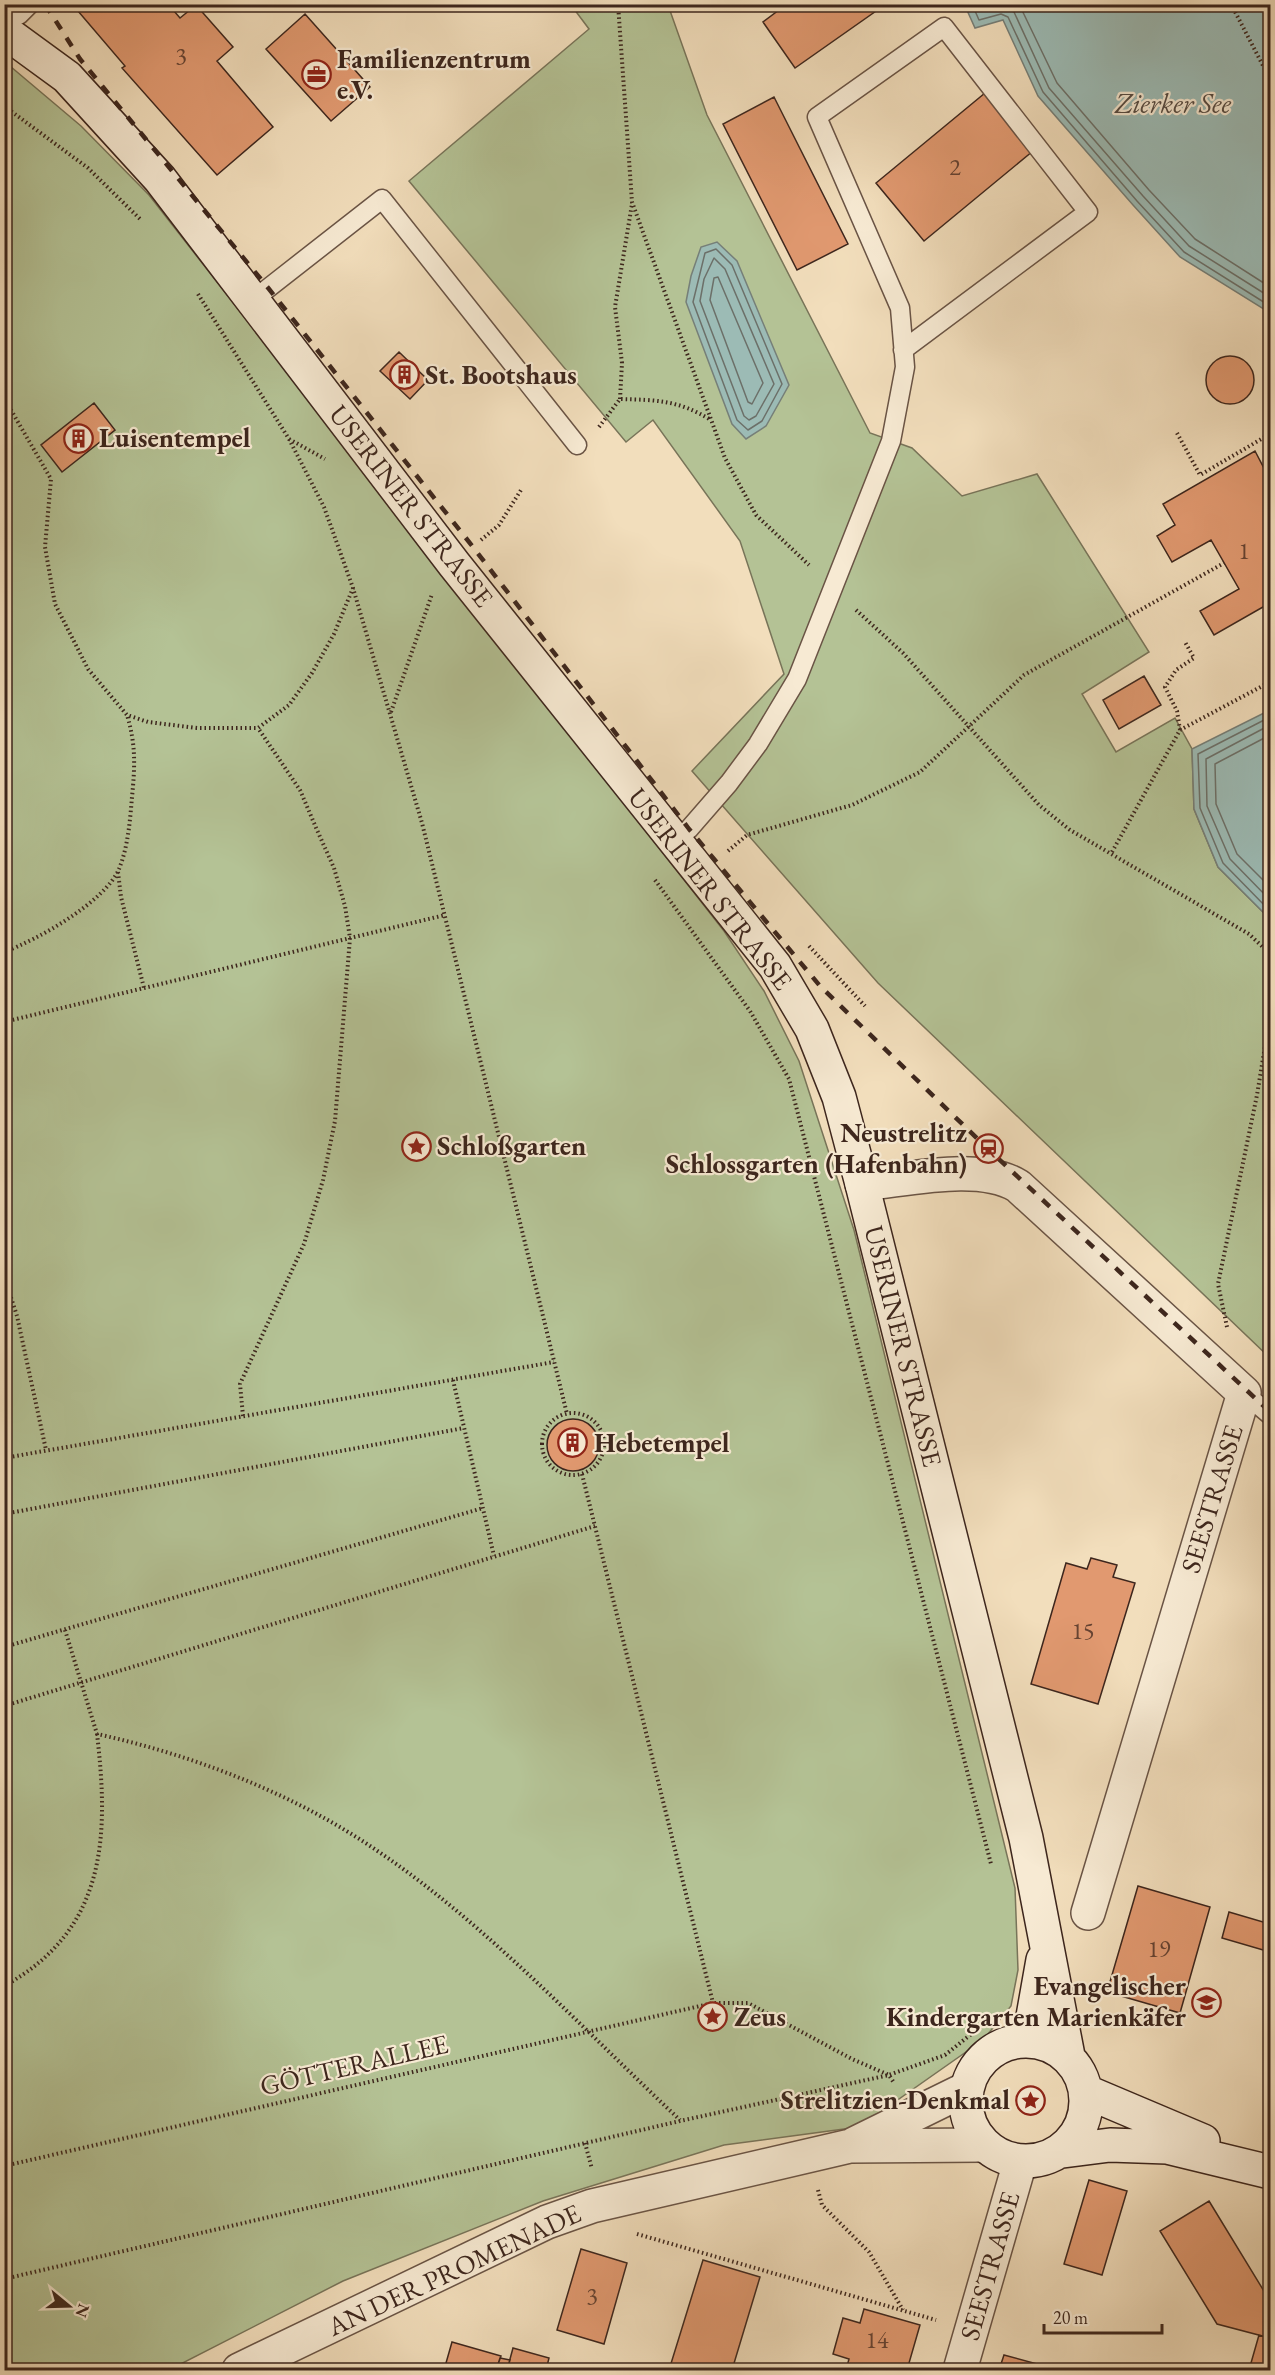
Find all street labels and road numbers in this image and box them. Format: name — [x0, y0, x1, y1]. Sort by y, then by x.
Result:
street label: USERINER STRASSE — [321, 397, 501, 614]
street label: USERINER STRASSE — [620, 780, 800, 997]
street label: USERINER STRASSE — [857, 1222, 950, 1470]
street label: SEESTRASSE — [1172, 1421, 1251, 1577]
street label: GÖTTERALLEE — [256, 2026, 451, 2103]
street label: SEESTRASSE — [952, 2187, 1027, 2344]
street label: AN DER PROMENADE — [321, 2195, 586, 2344]

